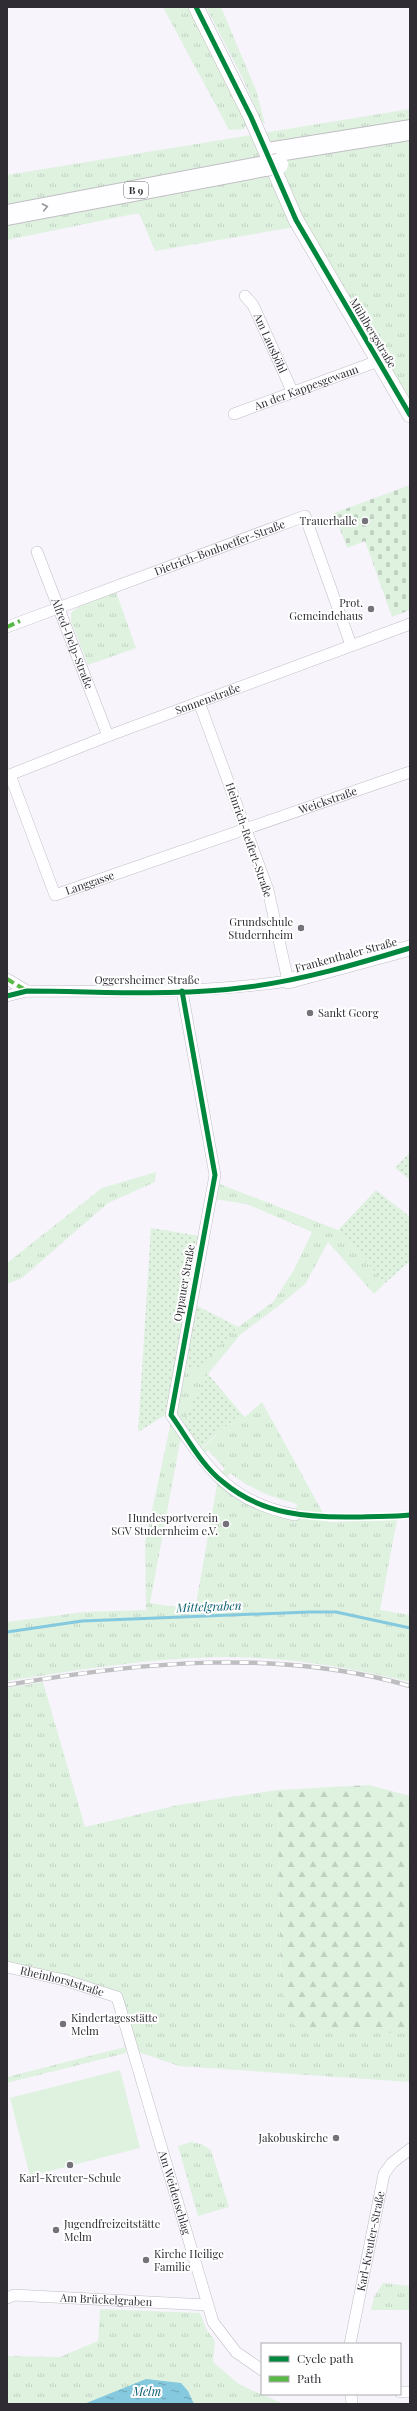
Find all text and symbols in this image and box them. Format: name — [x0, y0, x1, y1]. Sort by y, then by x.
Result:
road number: B 9 — [124, 182, 148, 198]
one-way arrow — [42, 203, 48, 212]
street label: Mühlbergstraße — [347, 295, 400, 371]
street label: Am Lausböhl — [250, 310, 291, 375]
street label: An der Kappesgewann — [251, 361, 361, 413]
place label: Trauerhalle — [299, 513, 357, 528]
street label: Dietrich-Bonhoeffer-Straße — [152, 516, 287, 579]
marker: Trauerhalle — [360, 516, 370, 526]
street label: Alfred-Delp-Straße — [48, 595, 97, 691]
place label: Prot. Gemeindehaus — [289, 595, 363, 623]
marker: Prot. Gemeindehaus — [366, 604, 376, 614]
street label: Sonnenstraße — [173, 679, 243, 717]
street label: Heinrich-Reffert-Straße — [223, 780, 276, 900]
street label: Weickstraße — [296, 783, 359, 817]
street label: Langgasse — [63, 867, 117, 898]
place label: Grundschule Studernheim — [228, 914, 293, 942]
marker: Grundschule Studernheim — [296, 923, 306, 933]
street label: Frankenthaler Straße — [293, 934, 399, 975]
street label: Oggersheimer Straße — [94, 972, 200, 987]
place label: Sankt Georg — [318, 1005, 379, 1020]
marker: Sankt Georg — [305, 1008, 315, 1018]
street label: Oppauer Straße — [169, 1243, 198, 1323]
place label: Hundesportverein SGV Studernheim e.V. — [111, 1510, 218, 1538]
marker: Hundesportverein SGV Studernheim e.V. — [221, 1519, 231, 1529]
water label: Mittelgraben — [175, 1597, 242, 1615]
street label: Rheinhorststraße — [19, 1962, 107, 2000]
place label: Kindertagesstätte Melm — [71, 2010, 158, 2038]
marker: Kindertagesstätte Melm — [58, 2019, 68, 2029]
place label: Jakobuskirche — [258, 2130, 328, 2145]
marker: Jakobuskirche — [331, 2133, 341, 2143]
street label: Am Weidenschlag — [155, 2148, 195, 2236]
marker: Karl-Kreuter-Schule — [65, 2160, 75, 2170]
place label: Karl-Kreuter-Schule — [19, 2170, 121, 2185]
street label: Karl-Kreuter-Straße — [353, 2189, 388, 2292]
place label: Jugendfreizeitstätte Melm — [63, 2216, 161, 2244]
marker: Jugendfreizeitstätte Melm — [51, 2225, 61, 2235]
place label: Kirche Heilige Familie — [154, 2246, 224, 2274]
marker: Kirche Heilige Familie — [141, 2255, 151, 2265]
street label: Am Brückelgraben — [59, 2289, 153, 2309]
legend — [261, 2343, 401, 2395]
text: Cycle path — [297, 2350, 354, 2366]
text: Path — [297, 2370, 321, 2386]
water label: Melm — [132, 2383, 161, 2399]

